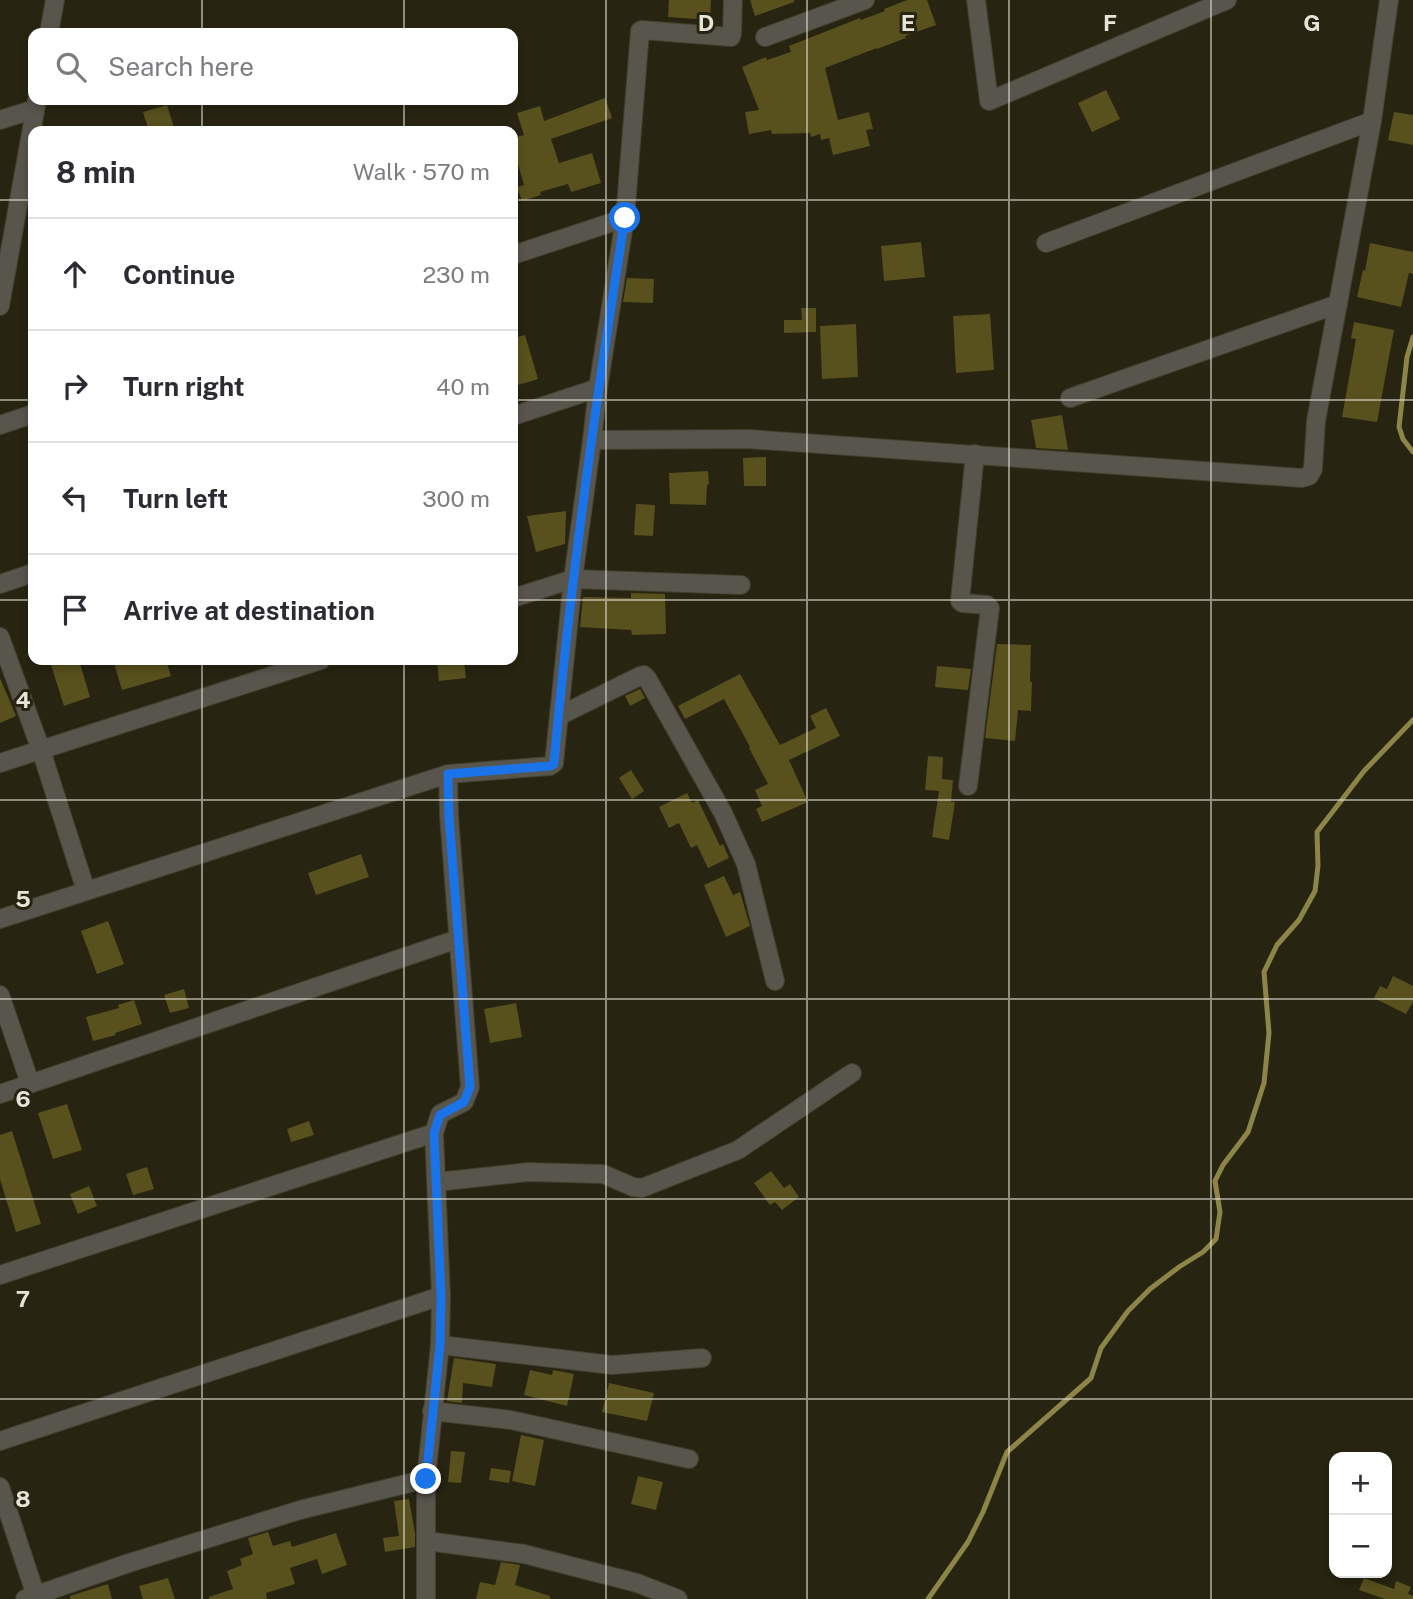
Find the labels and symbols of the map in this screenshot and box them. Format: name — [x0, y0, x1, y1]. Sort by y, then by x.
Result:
text: D — [698, 9, 714, 36]
text: E — [901, 9, 915, 36]
text: F — [1103, 9, 1117, 36]
text: G — [1303, 9, 1321, 36]
route start — [609, 202, 640, 233]
text: 4 — [15, 686, 31, 713]
text: 5 — [15, 885, 31, 912]
text: 6 — [15, 1085, 31, 1112]
text: 7 — [16, 1285, 30, 1312]
route end — [410, 1463, 441, 1494]
text: 8 — [15, 1485, 31, 1512]

